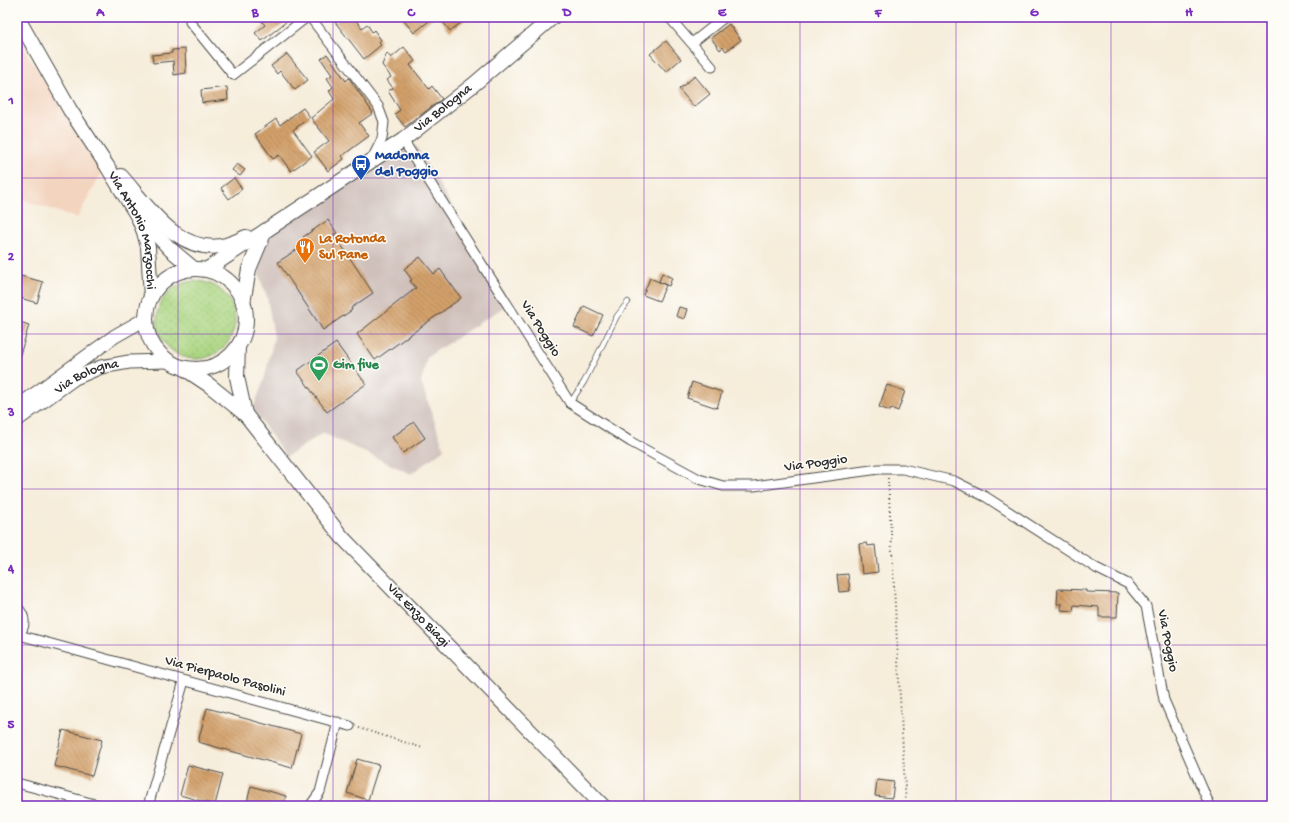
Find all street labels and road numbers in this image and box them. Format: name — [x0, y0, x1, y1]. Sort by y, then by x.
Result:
street label: Via Bologna — [410, 80, 476, 137]
street label: Via Antonio Marzocchi — [103, 167, 159, 290]
street label: Via Poggio — [516, 297, 564, 360]
street label: Via Bologna — [50, 355, 121, 399]
street label: Via Poggio — [783, 451, 848, 477]
street label: Via Enzo Biagi — [382, 579, 453, 651]
street label: Via Poggio — [1152, 607, 1181, 674]
street label: Via Pierpaolo Pasolini — [162, 652, 287, 701]

